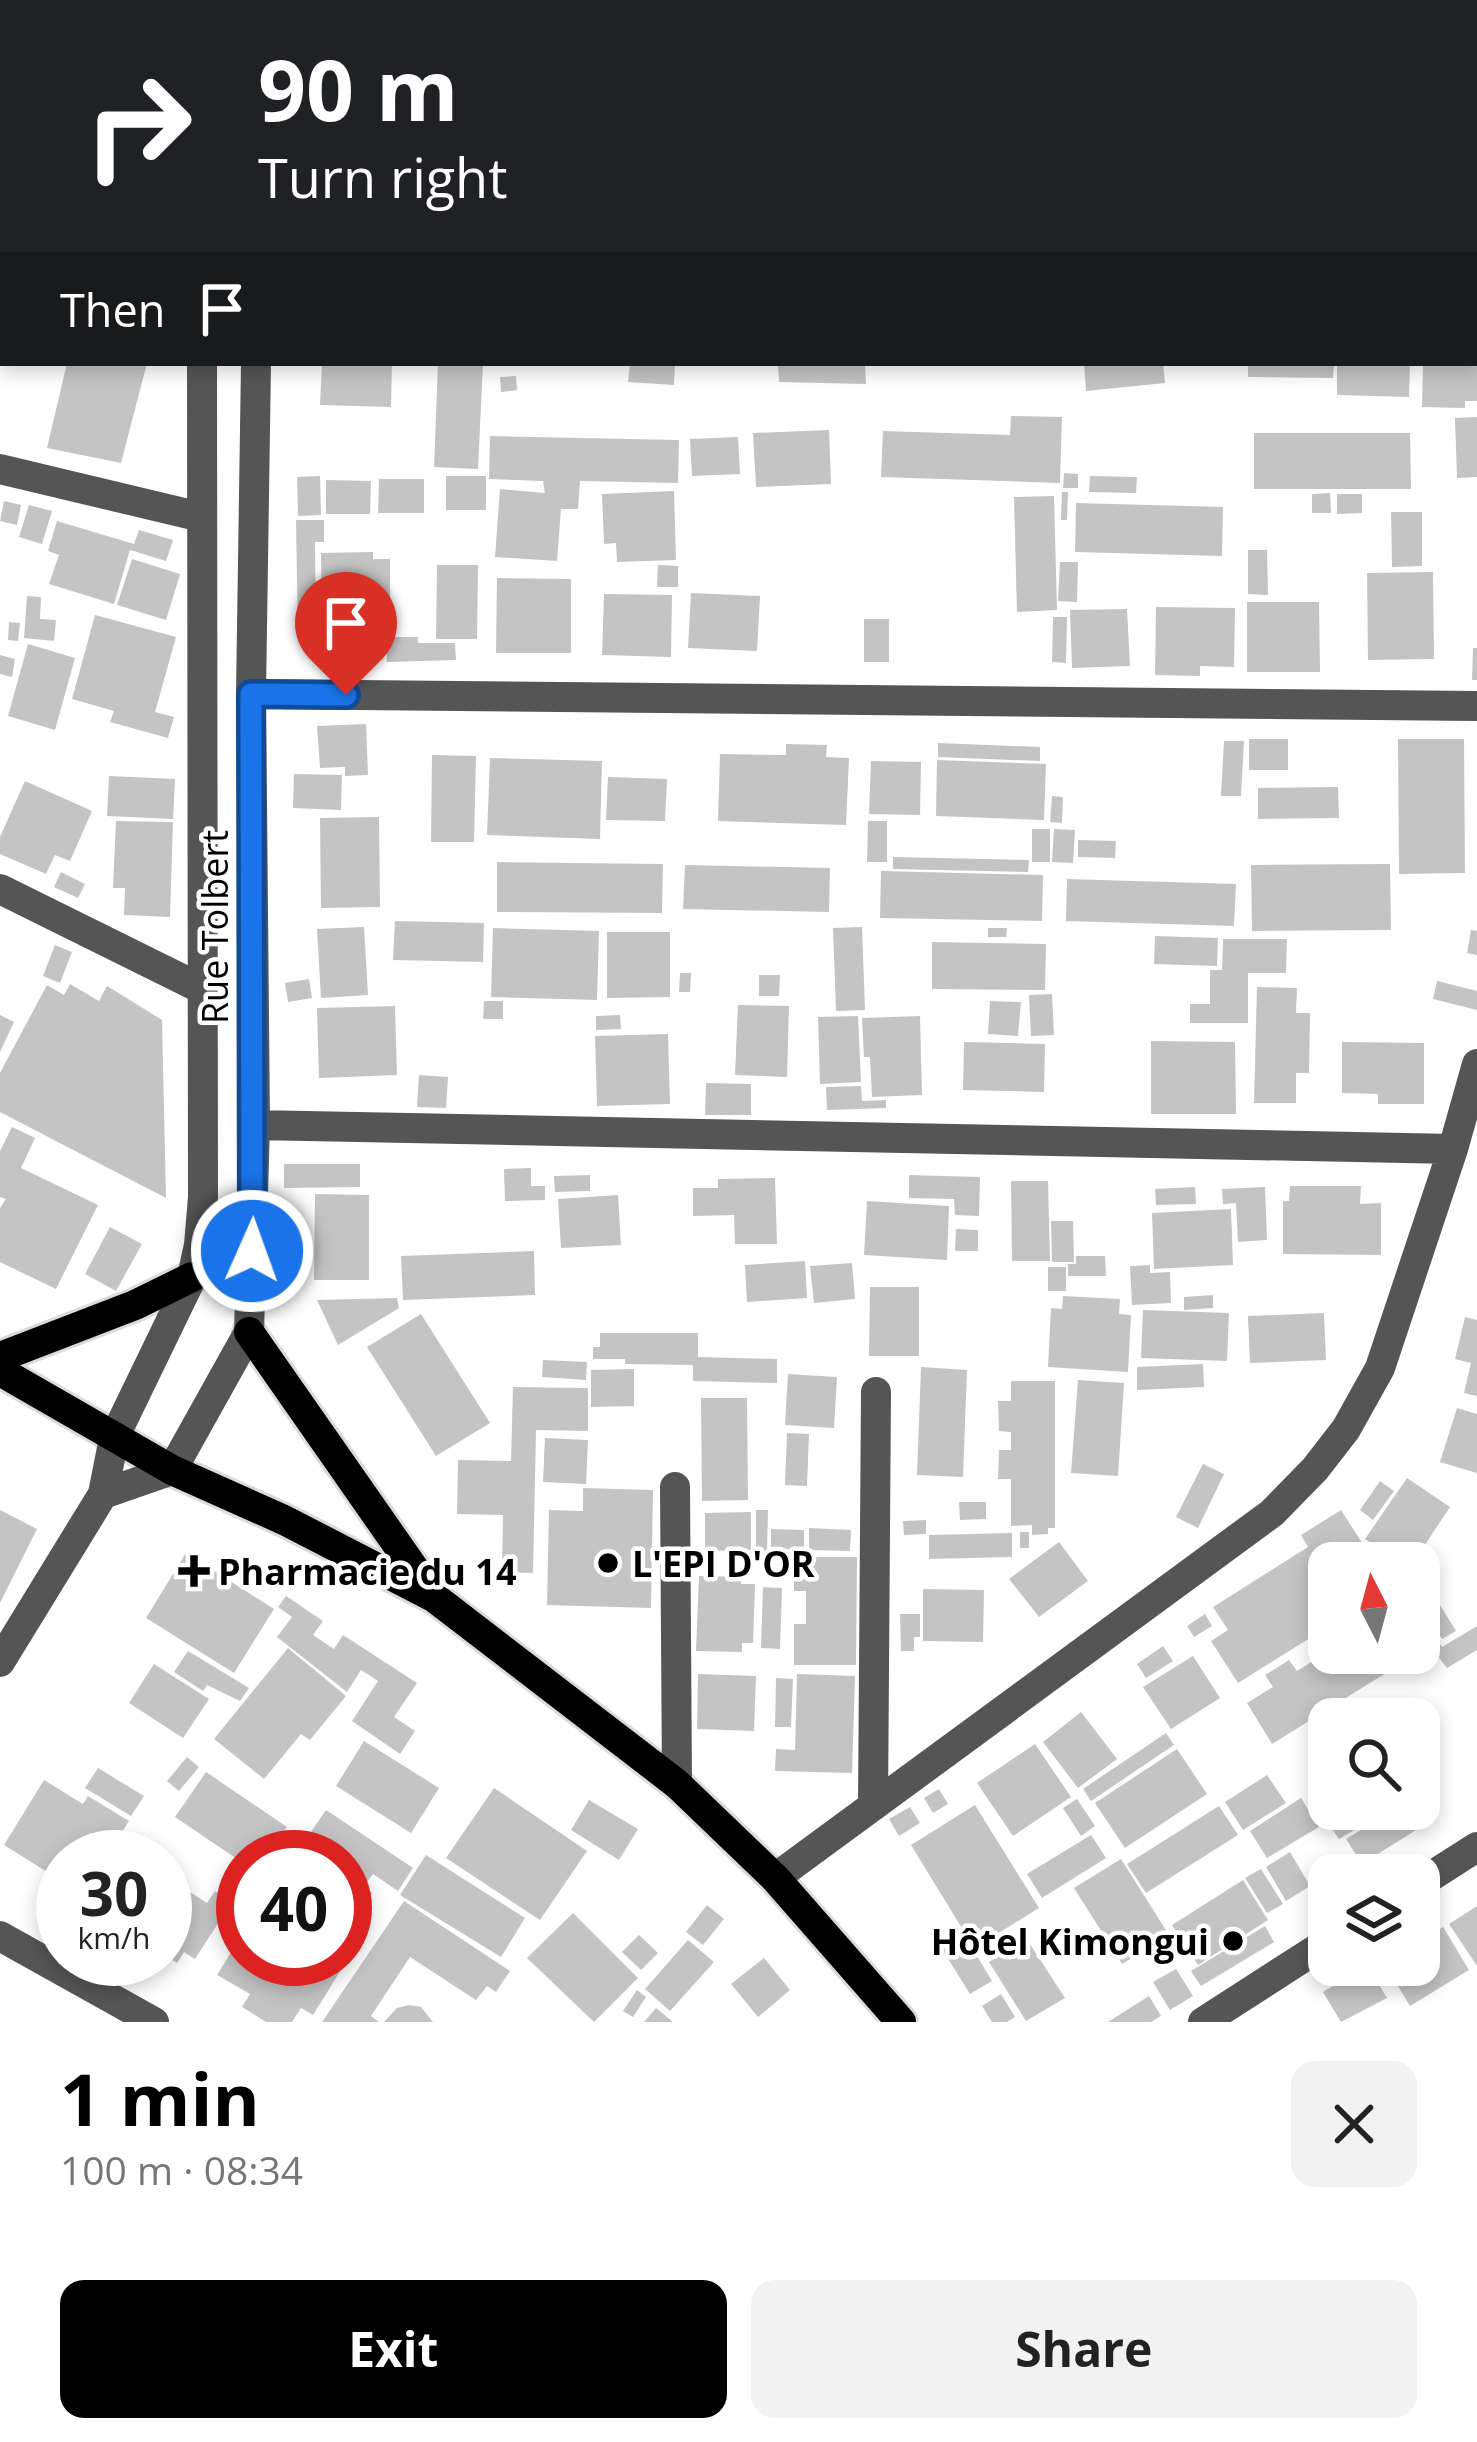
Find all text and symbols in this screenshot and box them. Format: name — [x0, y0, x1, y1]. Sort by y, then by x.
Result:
text: 90 m — [258, 31, 458, 146]
icon: right — [60, 48, 216, 204]
text: Turn right — [258, 140, 507, 214]
icon: arrive — [189, 276, 255, 342]
text: Then — [60, 279, 165, 340]
pin — [295, 572, 397, 695]
icon: arrive — [313, 590, 379, 656]
street label: Rue Tolbert — [190, 830, 239, 1024]
position arrow — [189, 1188, 315, 1314]
place label: L'EPI D'OR — [632, 1539, 815, 1588]
north arrow — [1308, 1542, 1440, 1674]
map controls — [1308, 1542, 1440, 1986]
place label: Pharmacie du 14 — [218, 1547, 517, 1596]
marker: L'EPI D'OR — [595, 1550, 621, 1576]
marker: Pharmacie du 14 — [181, 1558, 207, 1584]
button: search — [1308, 1698, 1440, 1830]
speed limit sign: 40 — [216, 1830, 372, 1986]
text: 30 — [80, 1852, 148, 1934]
button: layers — [1308, 1854, 1440, 1986]
text: km/h — [78, 1917, 150, 1958]
place label: Hôtel Kimongui — [931, 1917, 1209, 1966]
marker: Hôtel Kimongui — [1220, 1928, 1246, 1954]
text: 1 min — [60, 2049, 260, 2147]
button: close — [1291, 2061, 1417, 2187]
text: 100 m · 08:34 — [60, 2143, 303, 2196]
button: Exit — [60, 2280, 727, 2418]
button: Share — [751, 2280, 1417, 2418]

